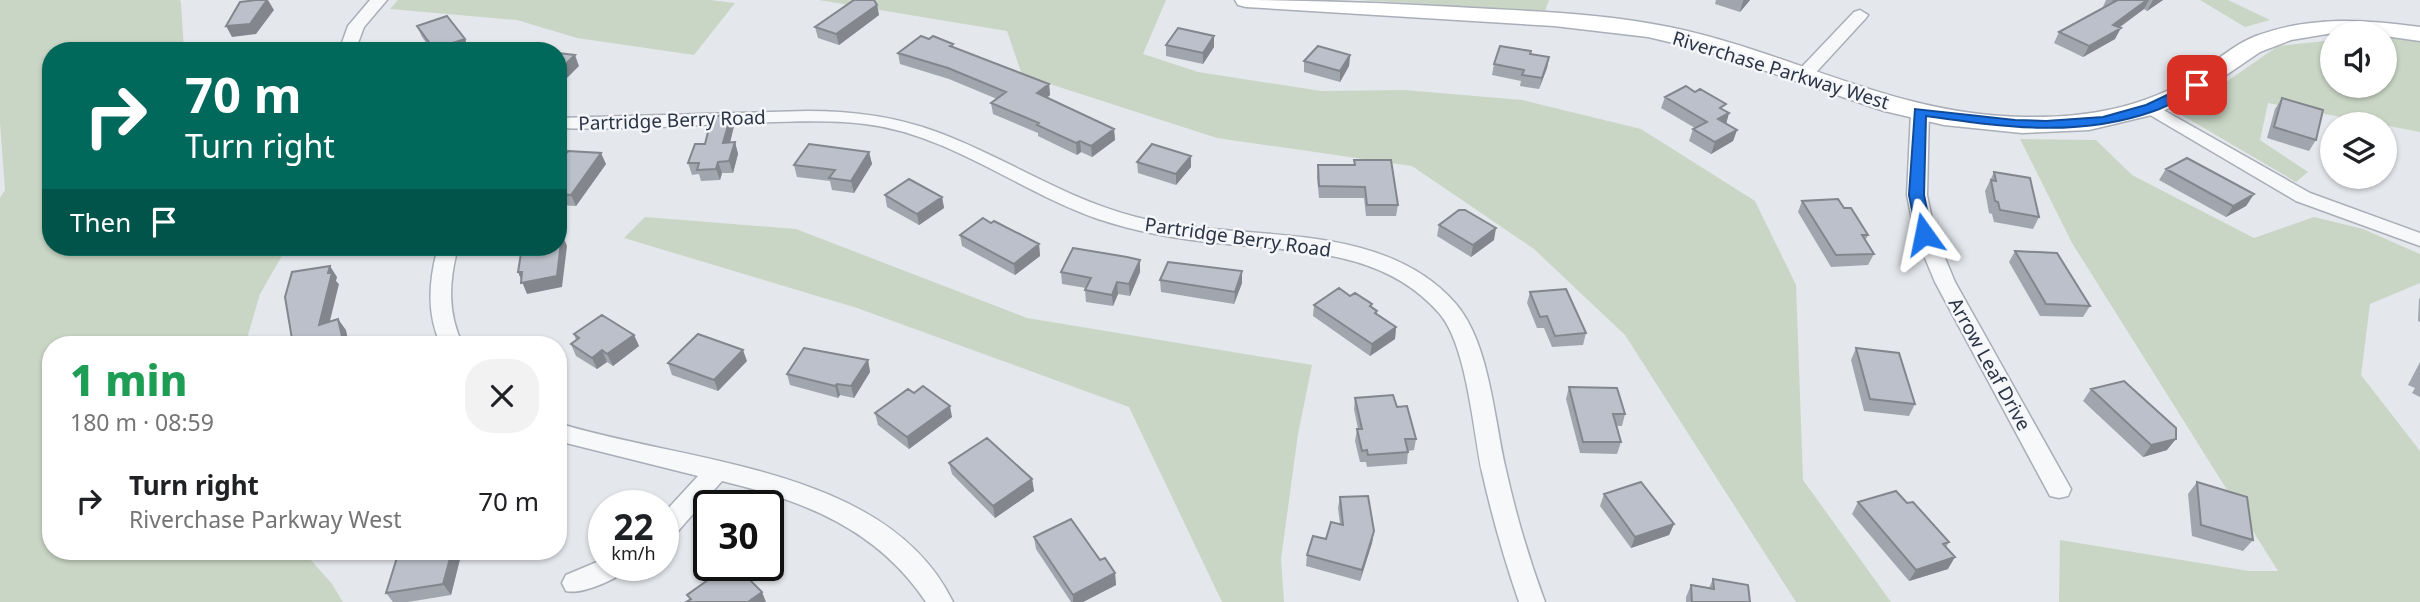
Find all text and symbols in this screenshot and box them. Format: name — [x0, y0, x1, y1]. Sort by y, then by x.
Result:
map controls — [2320, 21, 2397, 189]
button: sound — [2320, 21, 2397, 98]
street label: Riverchase Parkway West — [1670, 25, 1893, 115]
pin — [2167, 55, 2227, 115]
text: 70 m — [185, 61, 302, 127]
icon: arrive — [2178, 66, 2216, 104]
icon: right — [70, 70, 161, 161]
street label: Partridge Berry Road — [578, 104, 766, 136]
button: layers — [2320, 112, 2397, 189]
text: Turn right — [185, 124, 335, 167]
position arrow — [1887, 197, 1961, 271]
icon: arrive — [145, 203, 183, 241]
text: Then — [70, 204, 131, 240]
street label: Partridge Berry Road — [1143, 211, 1333, 263]
street label: Arrow Leaf Drive — [1943, 293, 2037, 435]
text: 1 min — [70, 351, 187, 408]
button: close — [465, 359, 539, 433]
text: 180 m · 08:59 — [70, 406, 214, 438]
text: Turn right — [129, 467, 259, 503]
icon: right — [70, 482, 108, 520]
text: 70 m — [478, 483, 539, 519]
speed limit sign: 30 — [693, 490, 784, 581]
text: Riverchase Parkway West — [129, 503, 402, 535]
text: 22 — [613, 503, 654, 550]
text: km/h — [611, 541, 656, 565]

